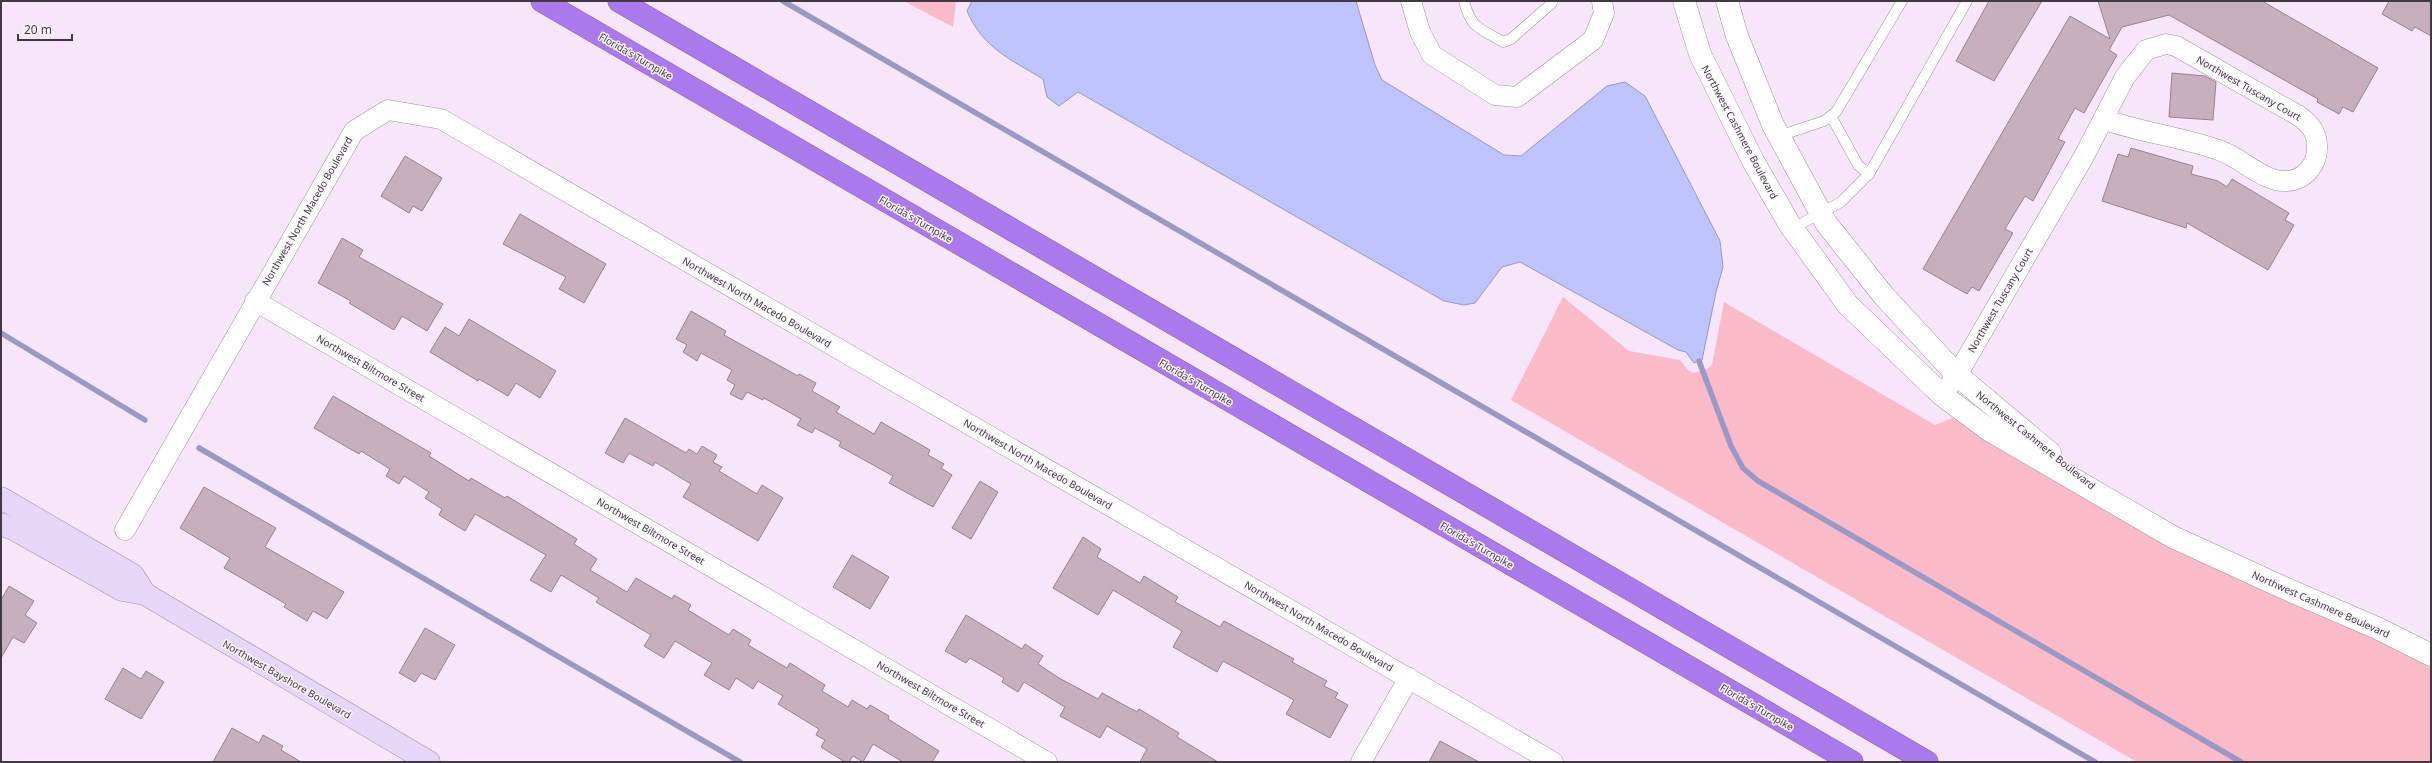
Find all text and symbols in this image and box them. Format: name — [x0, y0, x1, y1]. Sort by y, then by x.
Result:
scale bar — [18, 16, 72, 42]
text: 20 m — [24, 21, 52, 38]
street label: Florida's Turnpike — [597, 29, 676, 83]
street label: Northwest Tuscany Court — [2194, 52, 2304, 124]
street label: Northwest Cashmere Boulevard — [1699, 63, 1781, 201]
street label: Northwest North Macedo Boulevard — [259, 134, 355, 288]
street label: Florida's Turnpike — [877, 192, 956, 246]
street label: Northwest Tuscany Court — [1964, 245, 2036, 355]
street label: Northwest North Macedo Boulevard — [680, 254, 834, 350]
street label: Northwest Biltmore Street — [314, 331, 428, 405]
street label: Florida's Turnpike — [1157, 355, 1236, 409]
street label: Northwest Cashmere Boulevard — [1973, 387, 2099, 493]
street label: Northwest North Macedo Boulevard — [961, 416, 1115, 512]
street label: Northwest Biltmore Street — [594, 494, 708, 568]
street label: Florida's Turnpike — [1438, 518, 1517, 572]
street label: Northwest Cashmere Boulevard — [2250, 567, 2392, 641]
street label: Northwest North Macedo Boulevard — [1242, 578, 1396, 674]
street label: Northwest Bayshore Boulevard — [220, 636, 354, 722]
street label: Northwest Biltmore Street — [874, 657, 988, 731]
street label: Florida's Turnpike — [1718, 680, 1797, 734]

